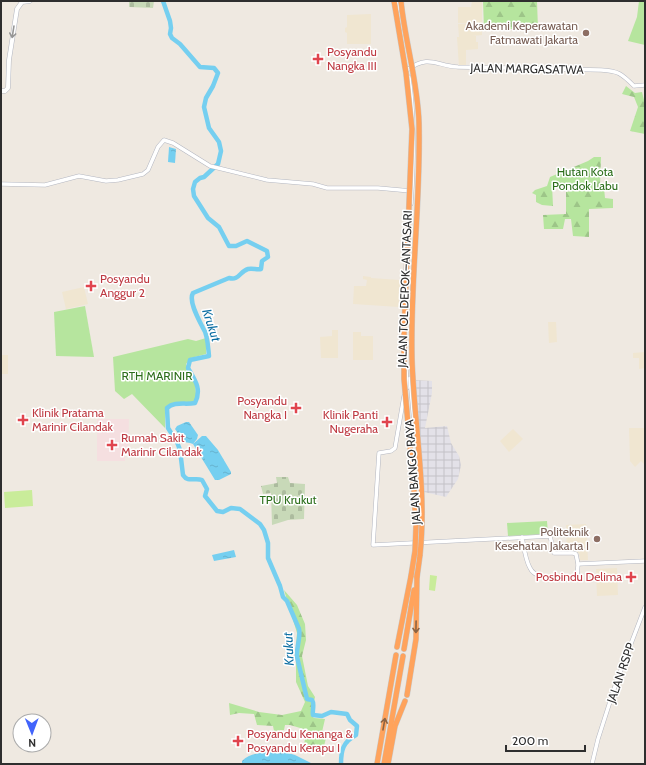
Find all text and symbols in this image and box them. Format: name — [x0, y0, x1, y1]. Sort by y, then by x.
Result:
place label: Akademi Keperawatan Fatmawati Jakarta — [465, 18, 578, 47]
one-way arrow — [9, 25, 17, 38]
marker: Akademi Keperawatan Fatmawati Jakarta — [581, 28, 591, 38]
place label: Posyandu Nangka III — [327, 44, 377, 73]
marker: Posyandu Nangka III — [312, 53, 324, 65]
street label: JALAN MARGASATWA — [469, 60, 584, 77]
park label: Hutan Kota Pondok Labu — [552, 164, 618, 193]
street label: JALAN TOL DEPOK–ANTASARI — [394, 210, 415, 369]
place label: Posyandu Anggur 2 — [100, 271, 150, 300]
marker: Posyandu Anggur 2 — [85, 280, 97, 292]
water label: Krukut — [199, 307, 225, 344]
park label: RTH MARINIR — [122, 368, 193, 383]
place label: Posyandu Nangka I — [237, 393, 287, 422]
marker: Posyandu Nangka I — [290, 402, 302, 414]
place label: Klinik Pratama Marinir Cilandak — [32, 405, 114, 434]
place label: Klinik Panti Nugeraha — [323, 407, 378, 436]
marker: Klinik Pratama Marinir Cilandak — [17, 414, 29, 426]
marker: Klinik Panti Nugeraha — [381, 416, 393, 428]
street label: JALAN BANGO RAYA — [401, 418, 424, 526]
place label: Rumah Sakit Marinir Cilandak — [121, 430, 203, 459]
marker: Rumah Sakit Marinir Cilandak — [106, 439, 118, 451]
park label: TPU Krukut — [259, 492, 317, 507]
place label: Politeknik Kesehatan Jakarta I — [495, 524, 590, 553]
marker: Politeknik Kesehatan Jakarta I — [592, 534, 602, 544]
place label: Posbindu Delima — [536, 569, 622, 584]
marker: Posbindu Delima — [625, 571, 637, 583]
one-way arrow — [412, 620, 420, 633]
water label: Krukut — [279, 631, 297, 666]
street label: JALAN RSPP — [603, 640, 638, 706]
north arrow — [12, 713, 52, 753]
one-way arrow — [380, 718, 388, 731]
place label: Posyandu Kenanga & Posyandu Kerapu I — [247, 726, 354, 755]
scale bar — [506, 727, 585, 753]
text: 200 m — [512, 733, 548, 748]
marker: Posyandu Kenanga & Posyandu Kerapu I — [232, 735, 244, 747]
text: N — [28, 736, 36, 750]

